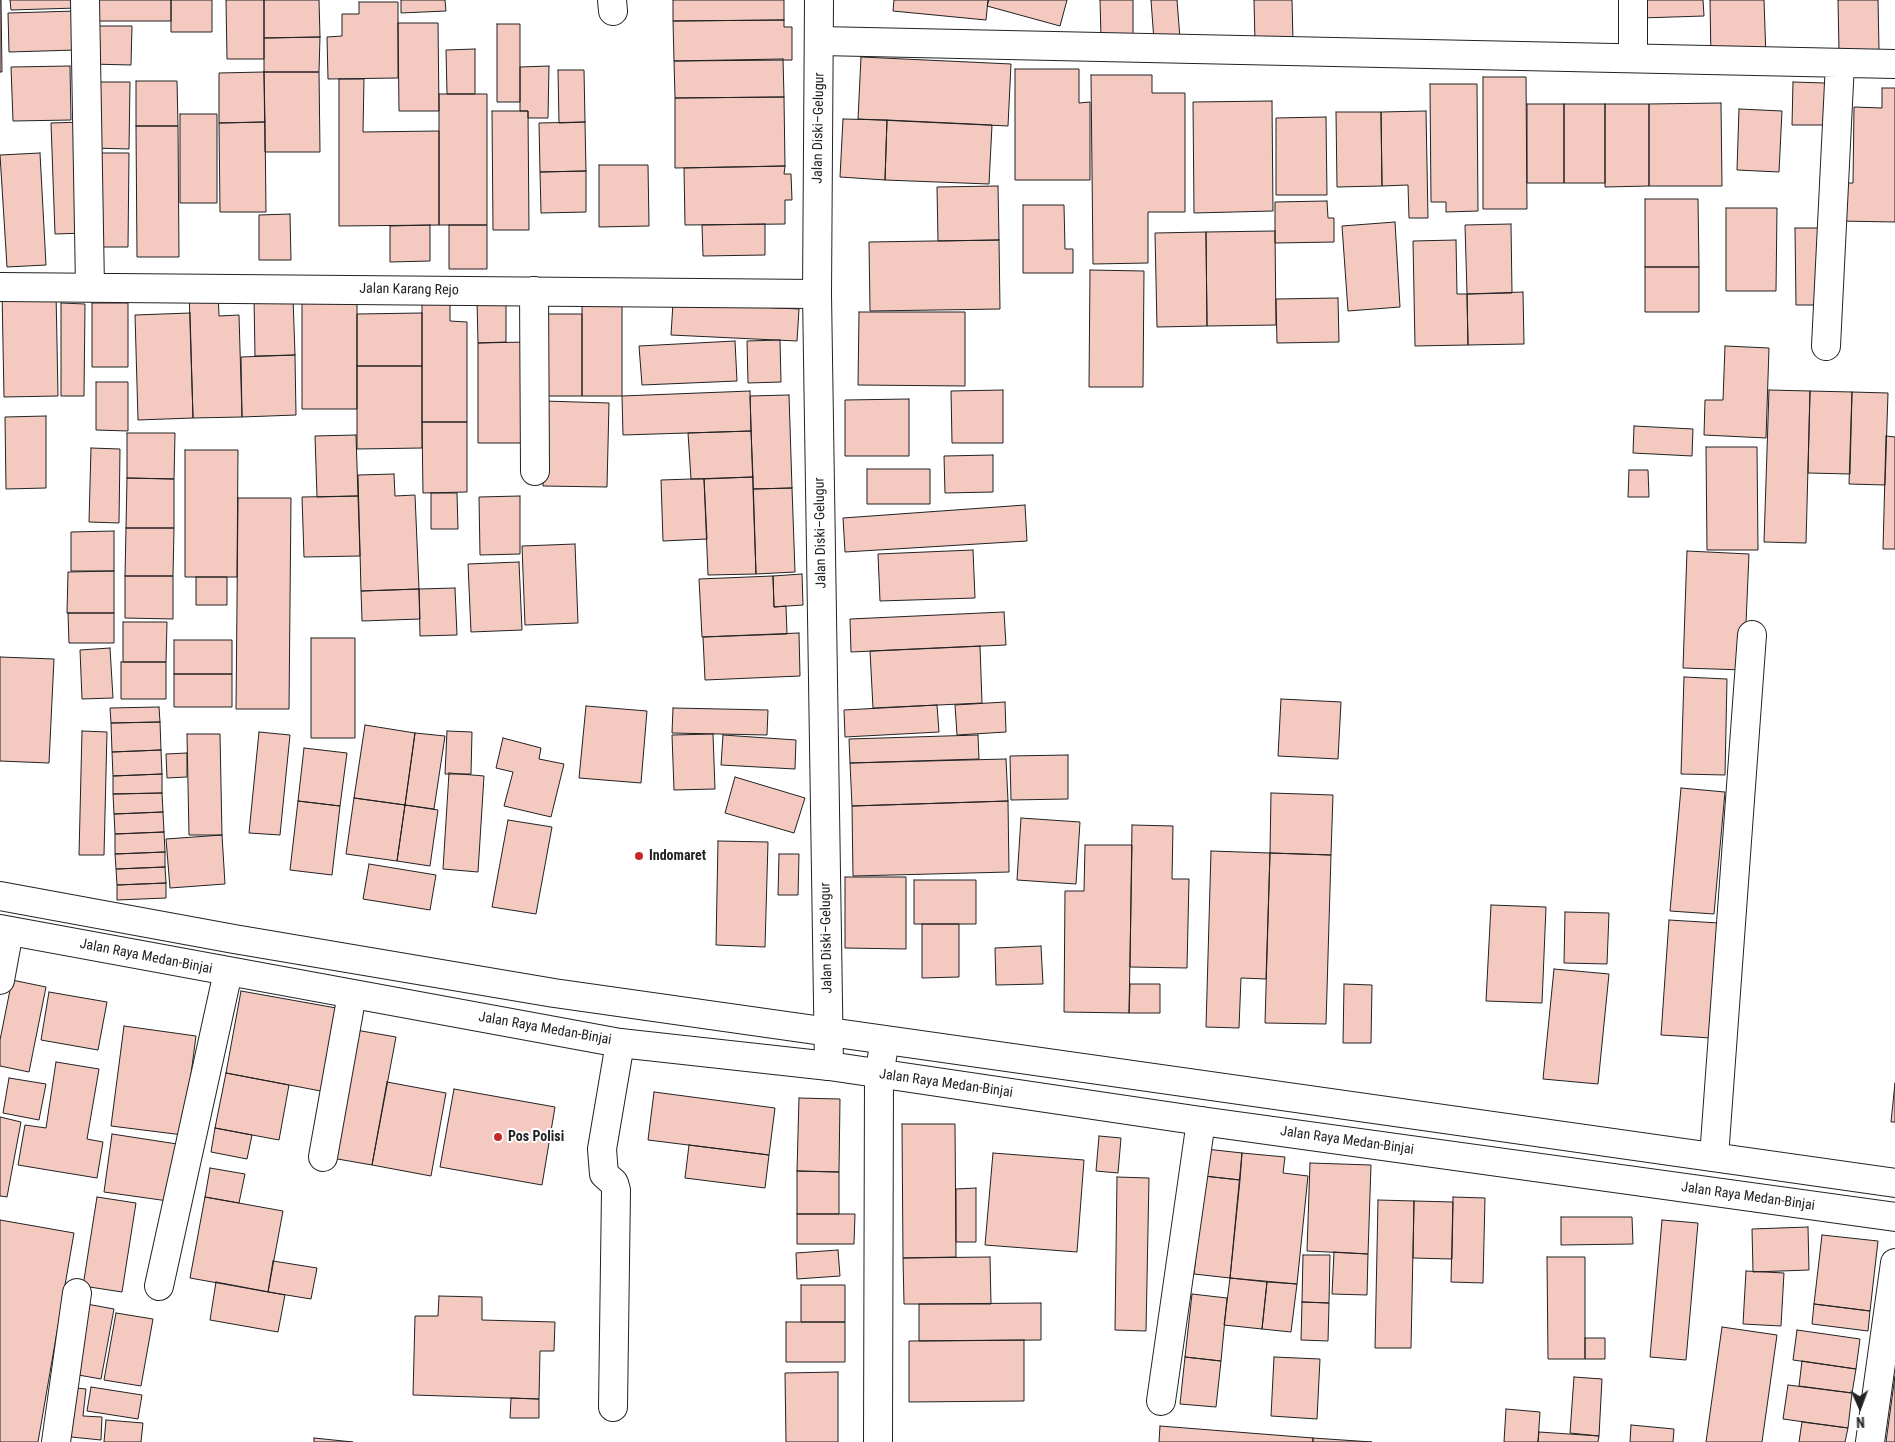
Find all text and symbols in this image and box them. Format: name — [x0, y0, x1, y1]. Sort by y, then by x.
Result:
street label: Jalan Diski–Gelugur — [810, 72, 828, 184]
street label: Jalan Karang Rejo — [359, 281, 459, 299]
street label: Jalan Diski–Gelugur — [812, 477, 830, 589]
place label: Indomaret — [649, 848, 706, 864]
marker: Indomaret — [633, 850, 645, 862]
street label: Jalan Diski–Gelugur — [818, 882, 836, 994]
street label: Jalan Raya Medan-Binjai — [78, 936, 214, 978]
street label: Jalan Raya Medan-Binjai — [477, 1009, 613, 1049]
street label: Jalan Raya Medan-Binjai — [878, 1066, 1014, 1102]
street label: Jalan Raya Medan-Binjai — [1279, 1123, 1415, 1159]
place label: Pos Polisi — [508, 1129, 564, 1145]
marker: Pos Polisi — [492, 1131, 504, 1143]
street label: Jalan Raya Medan-Binjai — [1680, 1179, 1816, 1215]
north arrow — [1835, 1382, 1885, 1432]
text: N — [1856, 1414, 1865, 1430]

